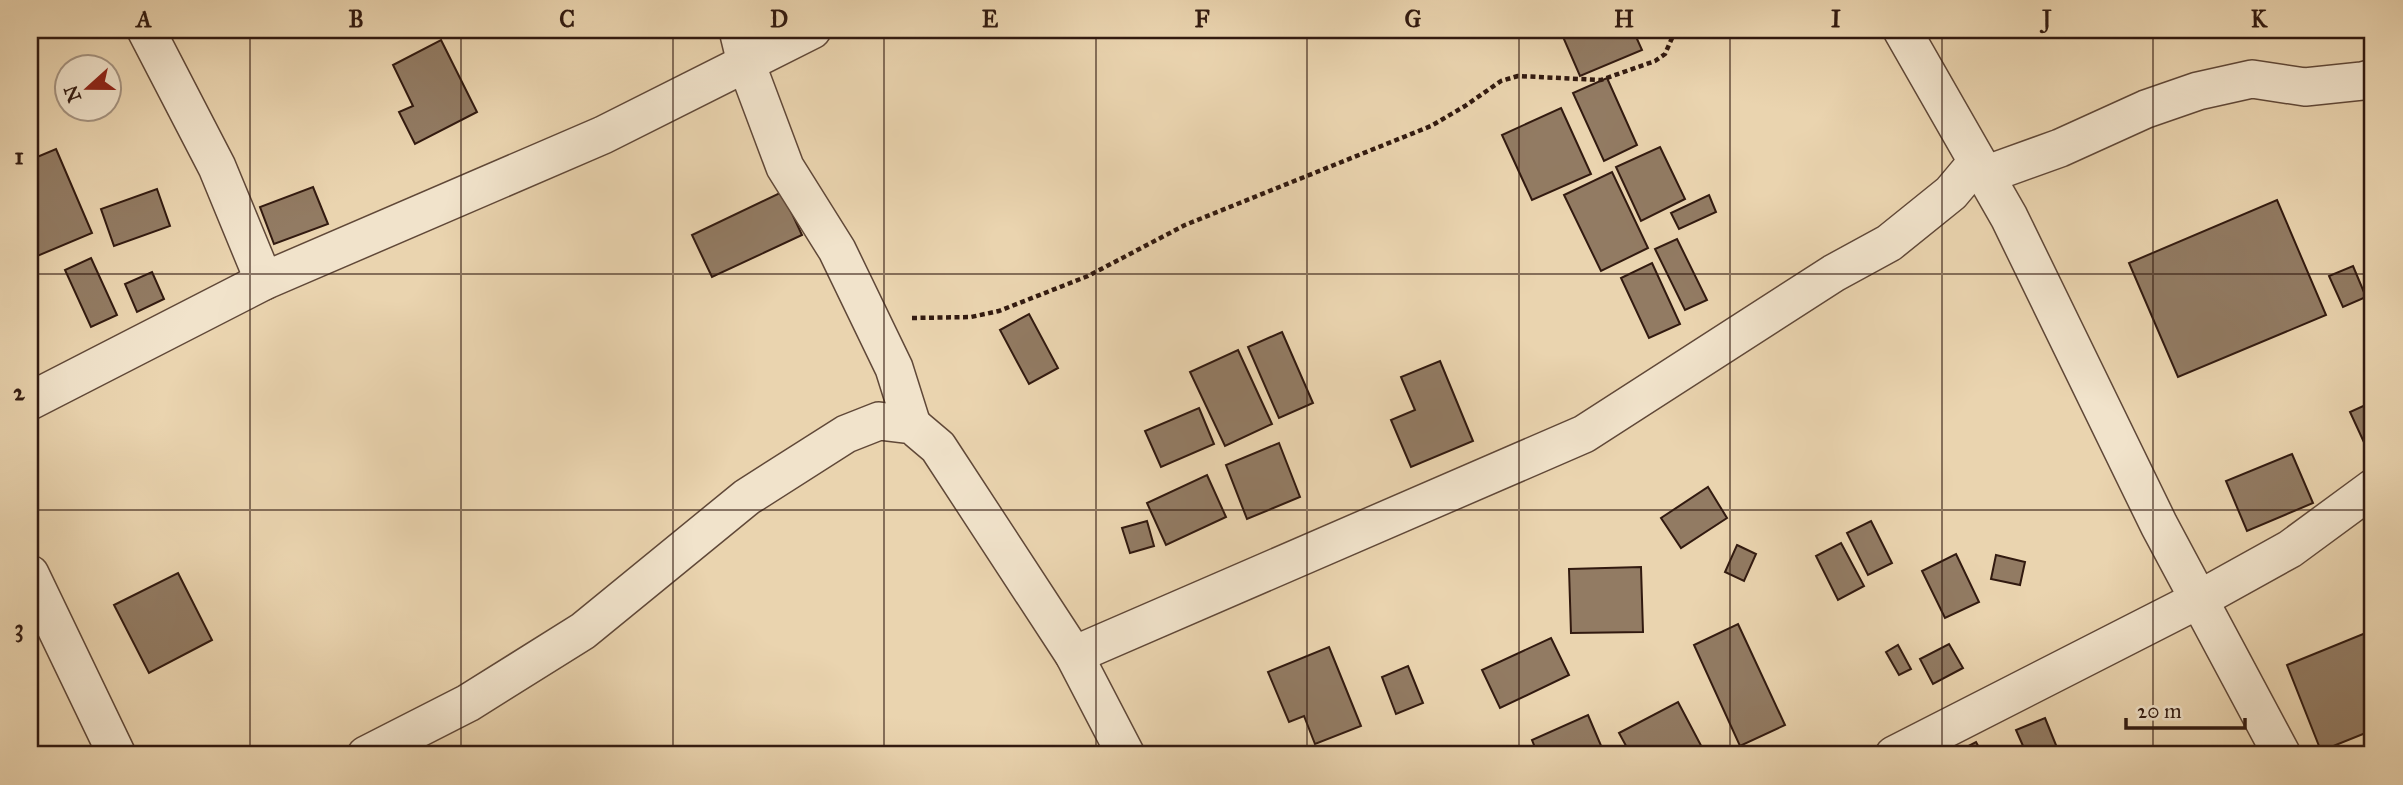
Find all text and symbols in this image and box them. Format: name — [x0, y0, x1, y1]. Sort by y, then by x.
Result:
text: A — [134, 5, 152, 33]
text: B — [348, 5, 364, 33]
text: C — [559, 5, 575, 33]
text: D — [770, 5, 788, 33]
text: E — [982, 5, 999, 33]
text: F — [1194, 5, 1210, 33]
text: G — [1405, 5, 1422, 33]
text: H — [1614, 5, 1634, 33]
text: I — [1831, 5, 1841, 33]
text: J — [2039, 5, 2052, 34]
text: K — [2251, 5, 2269, 33]
north arrow — [52, 52, 122, 122]
text: N — [59, 82, 86, 106]
text: 1 — [14, 142, 24, 170]
text: 2 — [13, 378, 25, 406]
text: 3 — [14, 614, 24, 643]
scale bar — [2126, 687, 2246, 731]
text: 20 m — [2137, 698, 2182, 724]

